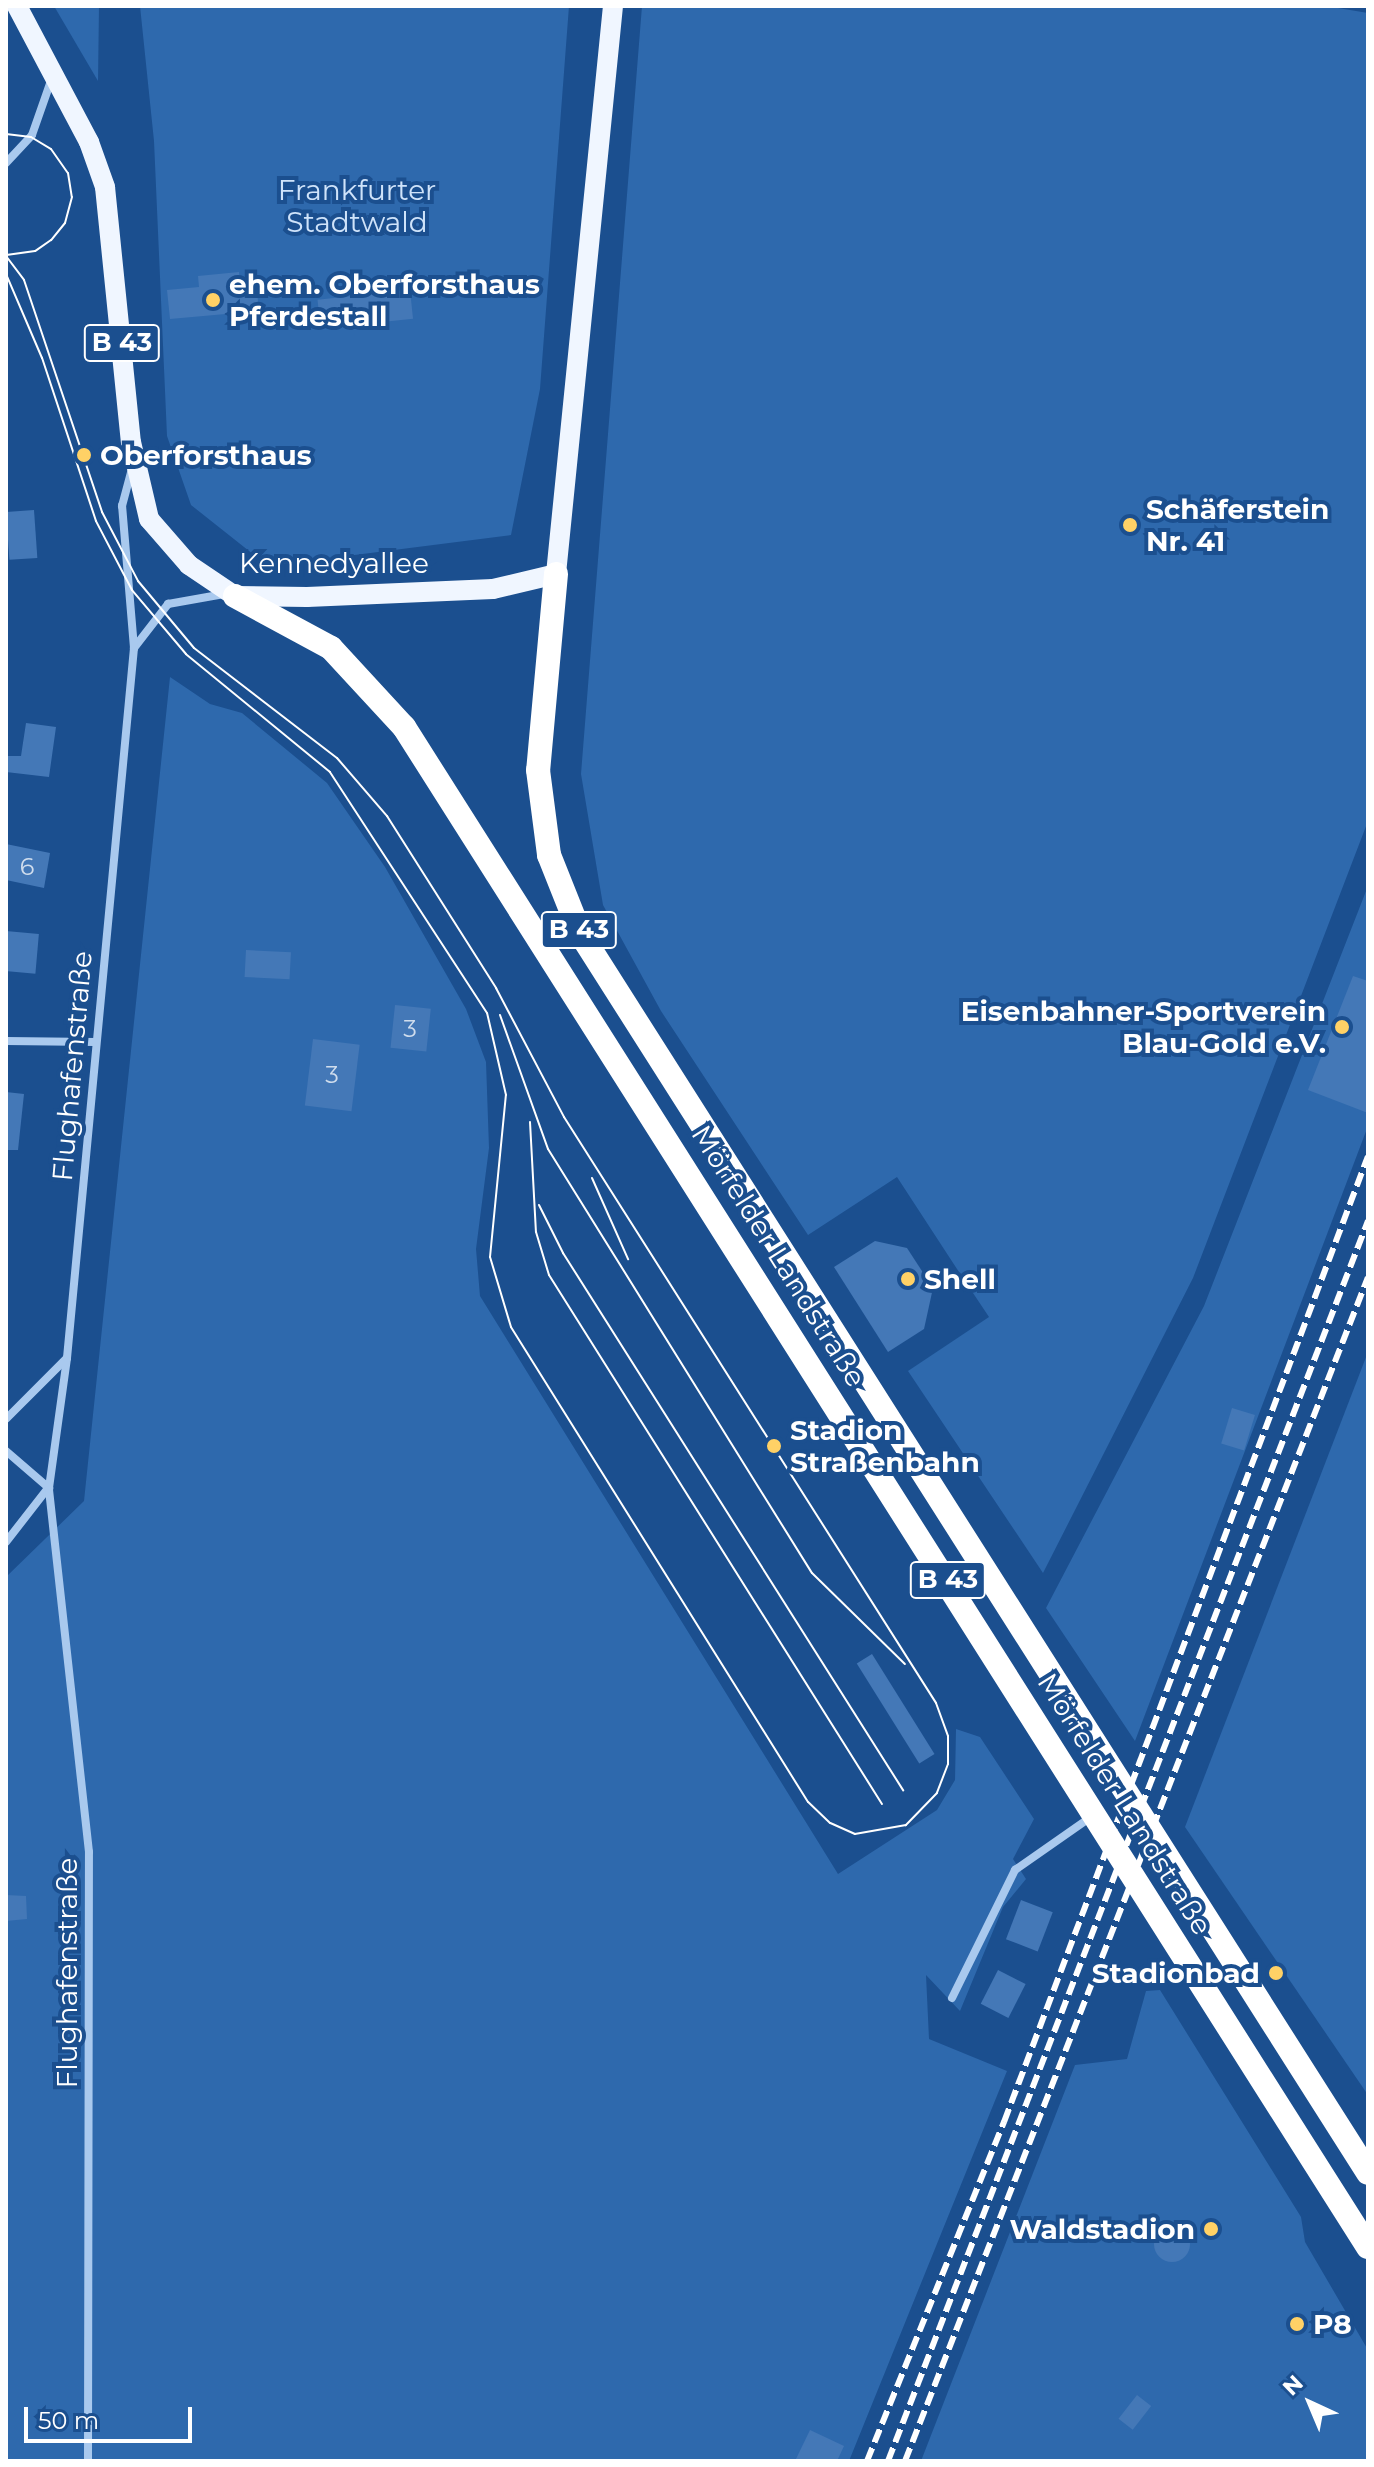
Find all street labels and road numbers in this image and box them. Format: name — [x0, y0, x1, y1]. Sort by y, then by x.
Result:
road number: B 43 — [82, 321, 162, 365]
street label: Kennedyallee — [239, 546, 429, 580]
road number: B 43 — [539, 908, 619, 952]
street label: Flughafenstraße — [45, 949, 99, 1183]
street label: Mörfelder Landstraße — [685, 1119, 873, 1393]
road number: B 43 — [908, 1558, 988, 1602]
street label: Mörfelder Landstraße — [1031, 1667, 1219, 1941]
street label: Flughafenstraße — [50, 1857, 84, 2089]

